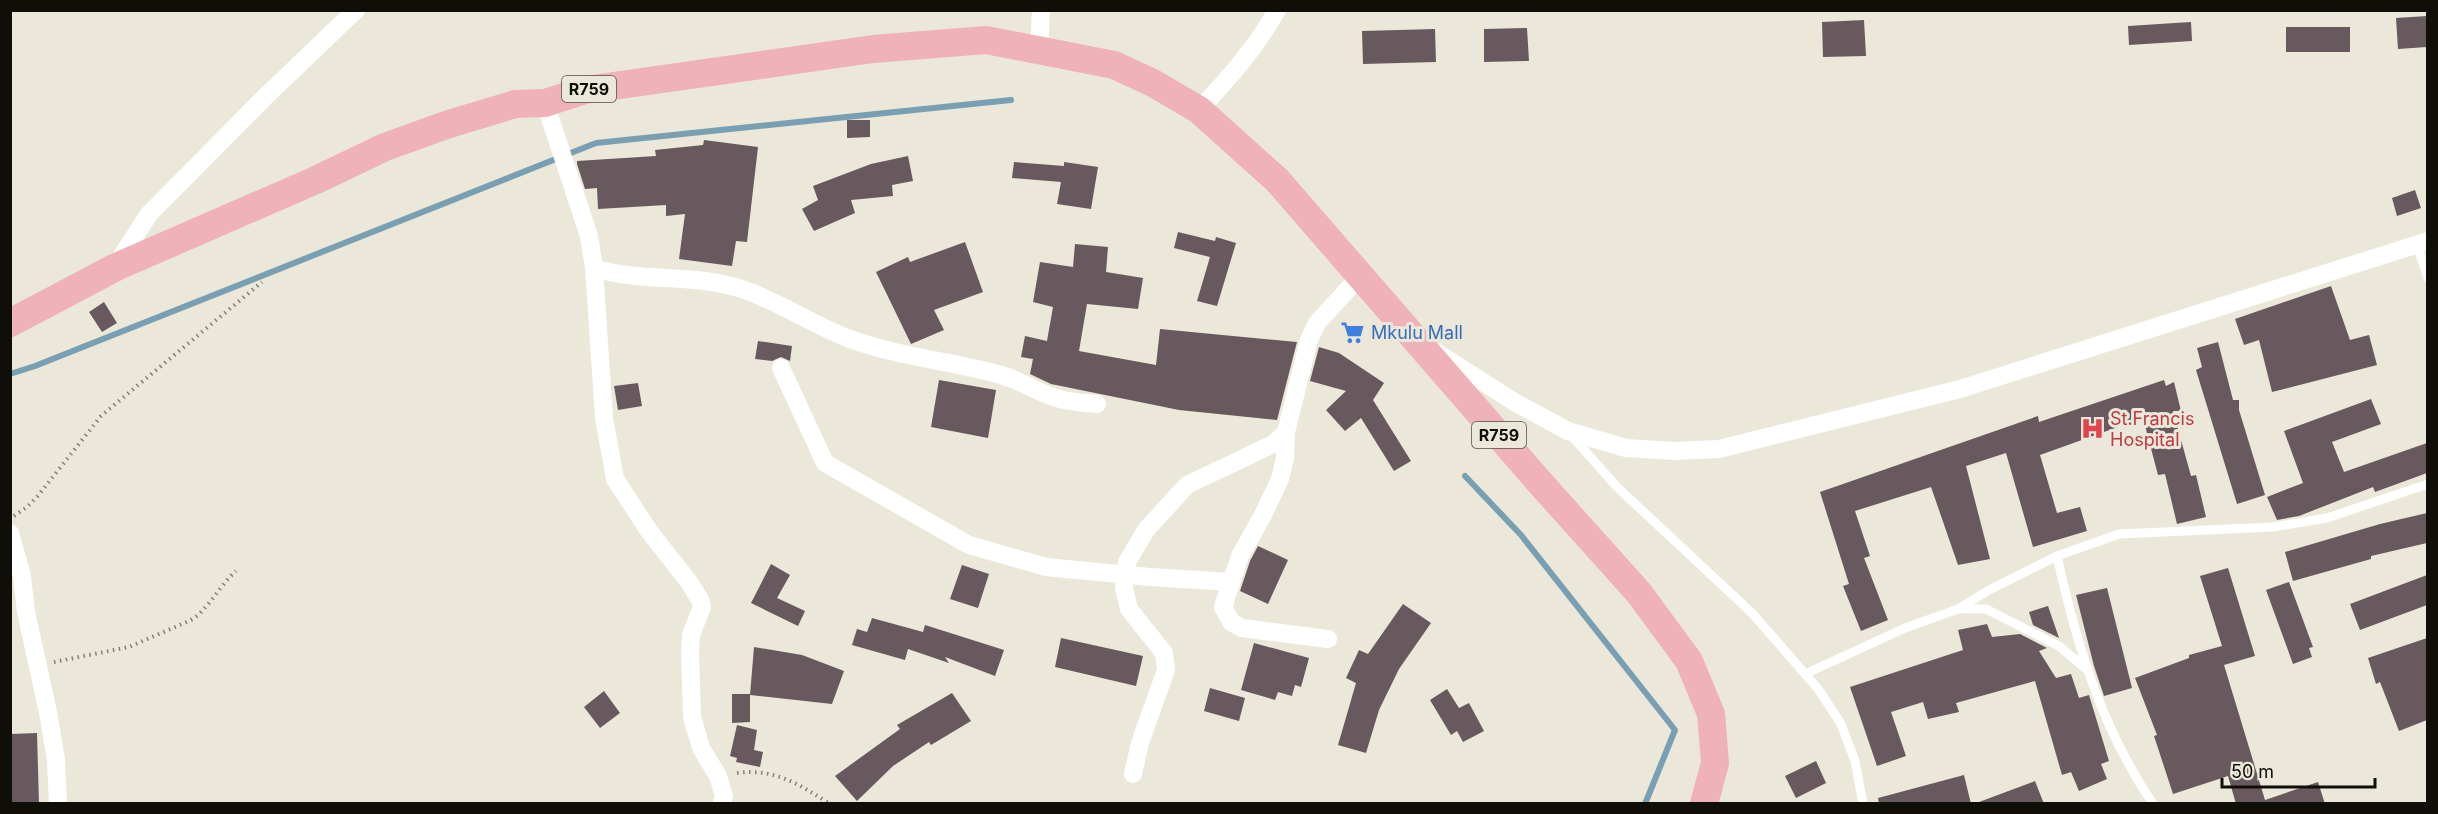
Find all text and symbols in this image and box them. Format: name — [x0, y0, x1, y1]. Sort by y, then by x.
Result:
road number: R759 — [562, 76, 616, 102]
supermarket icon: Mkulu Mall — [1340, 320, 1366, 346]
place label: Mkulu Mall — [1371, 322, 1463, 343]
place label: St.Francis Hospital — [2110, 408, 2194, 450]
hospital icon: St.Francis Hospital — [2079, 416, 2105, 442]
road number: R759 — [1472, 422, 1526, 448]
scale bar — [2222, 751, 2375, 789]
text: 50 m — [2231, 761, 2274, 782]

